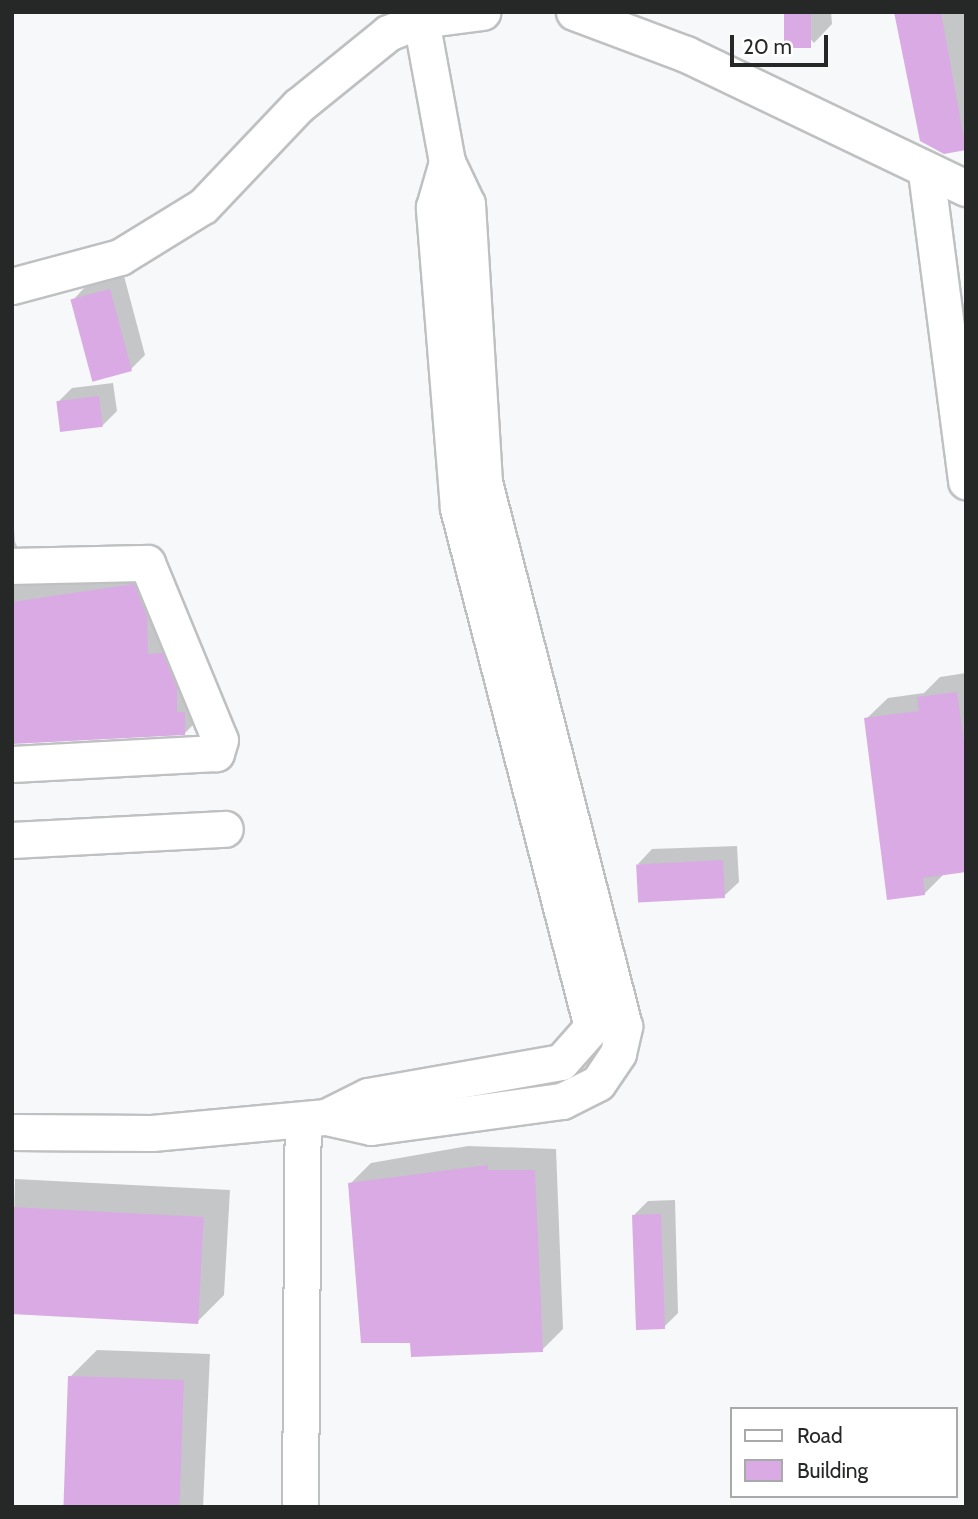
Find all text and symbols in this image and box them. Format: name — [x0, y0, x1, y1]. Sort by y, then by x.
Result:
scale bar — [733, 21, 831, 65]
text: 20 m — [743, 34, 792, 59]
legend — [730, 1407, 957, 1498]
text: Road — [797, 1423, 843, 1448]
text: Building — [797, 1458, 868, 1483]

